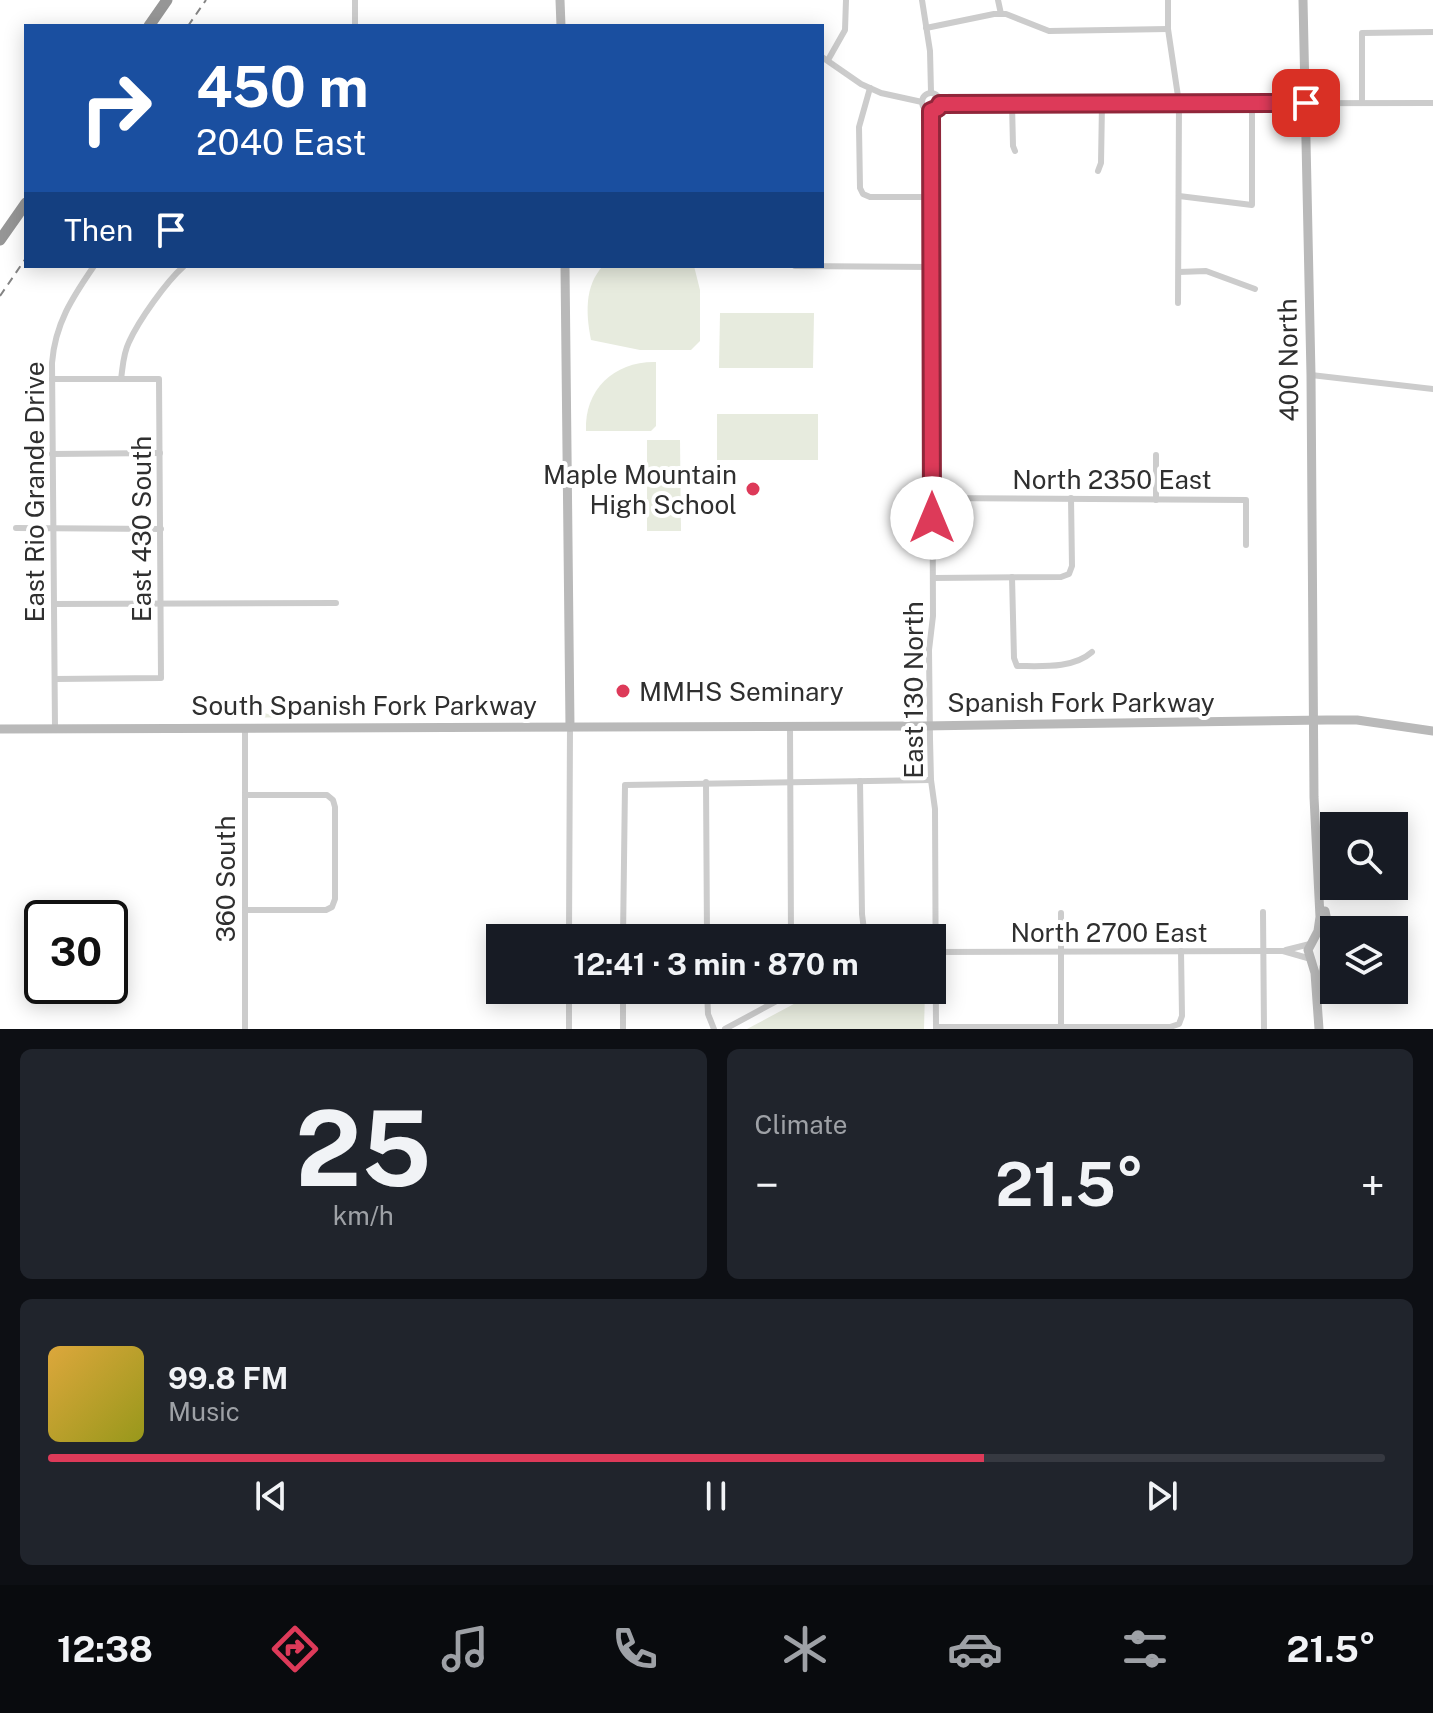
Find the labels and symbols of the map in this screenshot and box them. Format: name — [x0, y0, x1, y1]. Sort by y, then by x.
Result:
pin — [1272, 69, 1340, 137]
street label: 400 North — [1271, 298, 1305, 422]
street label: East Rio Grande Drive — [19, 362, 50, 622]
street label: East 430 South — [126, 436, 157, 622]
place label: Maple Mountain High School — [543, 459, 737, 520]
street label: North 2350 East — [1012, 464, 1212, 495]
position arrow — [890, 476, 974, 560]
marker: Maple Mountain High School — [744, 480, 762, 498]
street label: East 130 North — [898, 601, 929, 779]
place label: MMHS Seminary — [639, 676, 844, 707]
marker: MMHS Seminary — [614, 682, 632, 700]
street label: Spanish Fork Parkway — [947, 687, 1215, 718]
street label: South Spanish Fork Parkway — [191, 690, 537, 721]
street label: 360 South — [210, 816, 241, 942]
speed limit sign: 30 — [24, 900, 128, 1004]
street label: North 2700 East — [1010, 917, 1208, 948]

